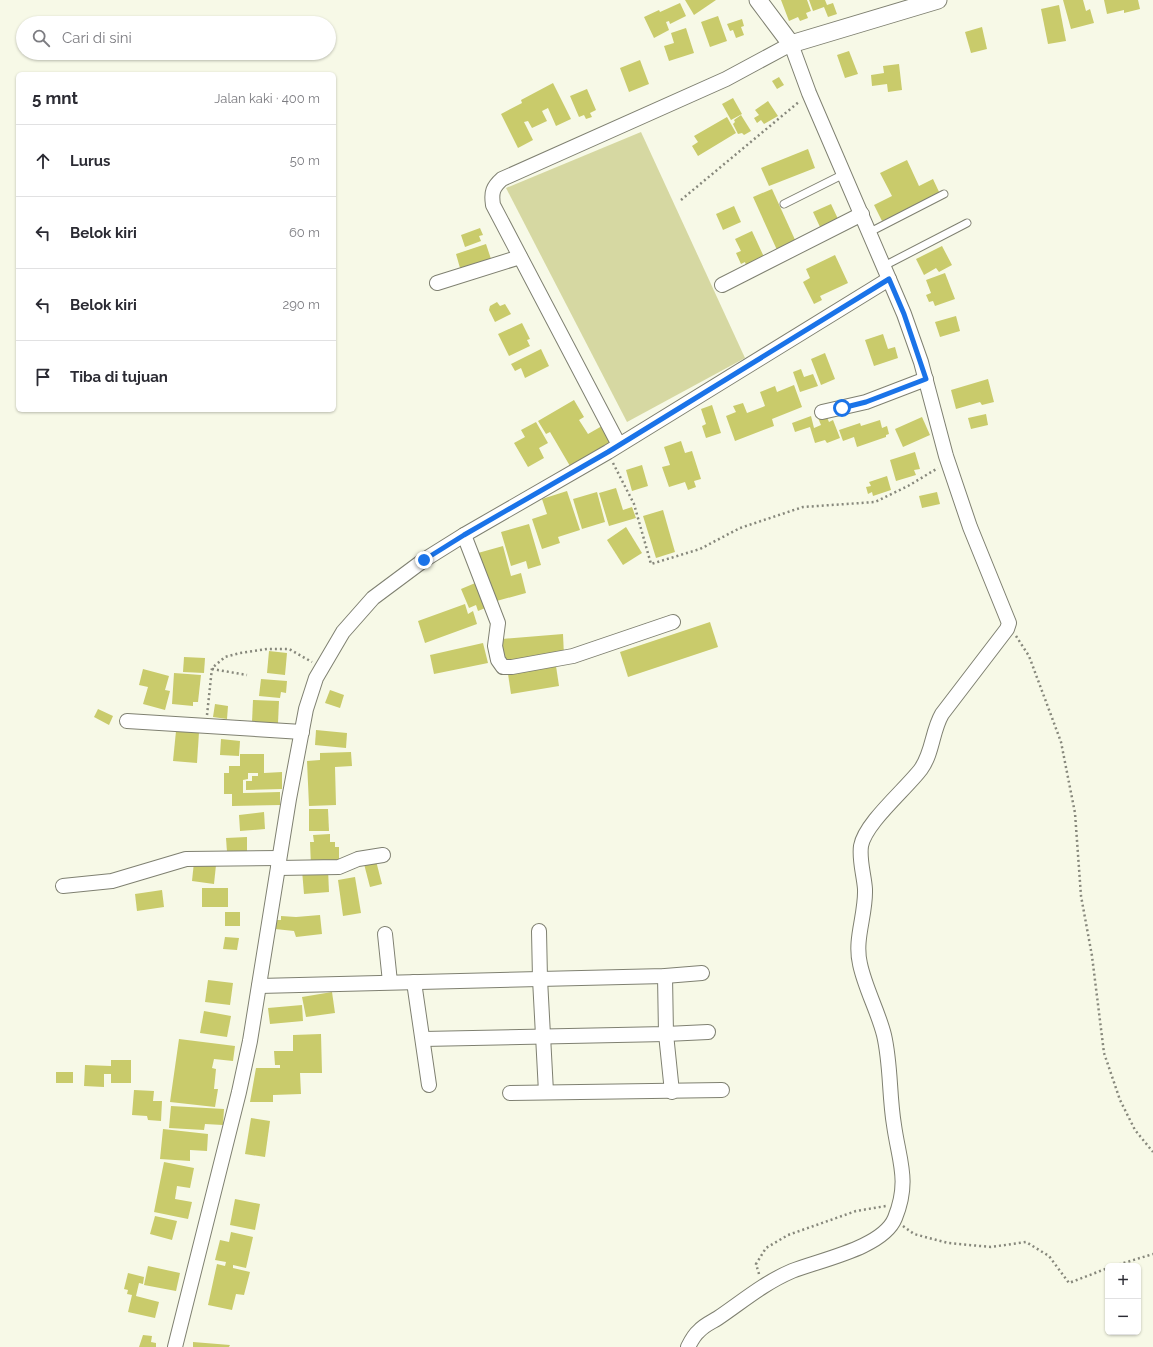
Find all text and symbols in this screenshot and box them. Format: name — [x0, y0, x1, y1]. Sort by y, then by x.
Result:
search box — [16, 16, 336, 60]
icon: search — [30, 27, 52, 49]
text: Cari di sini — [62, 29, 132, 47]
text: 5 mnt — [32, 88, 78, 108]
text: Jalan kaki · 400 m — [214, 91, 320, 106]
icon: ahead — [32, 150, 54, 172]
text: Lurus — [70, 152, 111, 170]
text: 50 m — [290, 153, 320, 168]
icon: left — [32, 222, 54, 244]
text: Belok kiri — [70, 224, 137, 242]
text: 60 m — [289, 225, 320, 240]
icon: left — [32, 294, 54, 316]
text: Belok kiri — [70, 296, 137, 314]
text: 290 m — [282, 297, 320, 312]
icon: arrive — [32, 366, 54, 388]
text: Tiba di tujuan — [70, 368, 168, 386]
route start — [833, 399, 851, 417]
route end — [415, 551, 433, 569]
map controls — [1105, 1263, 1141, 1335]
button: + — [1105, 1263, 1141, 1299]
button: − — [1105, 1299, 1141, 1335]

